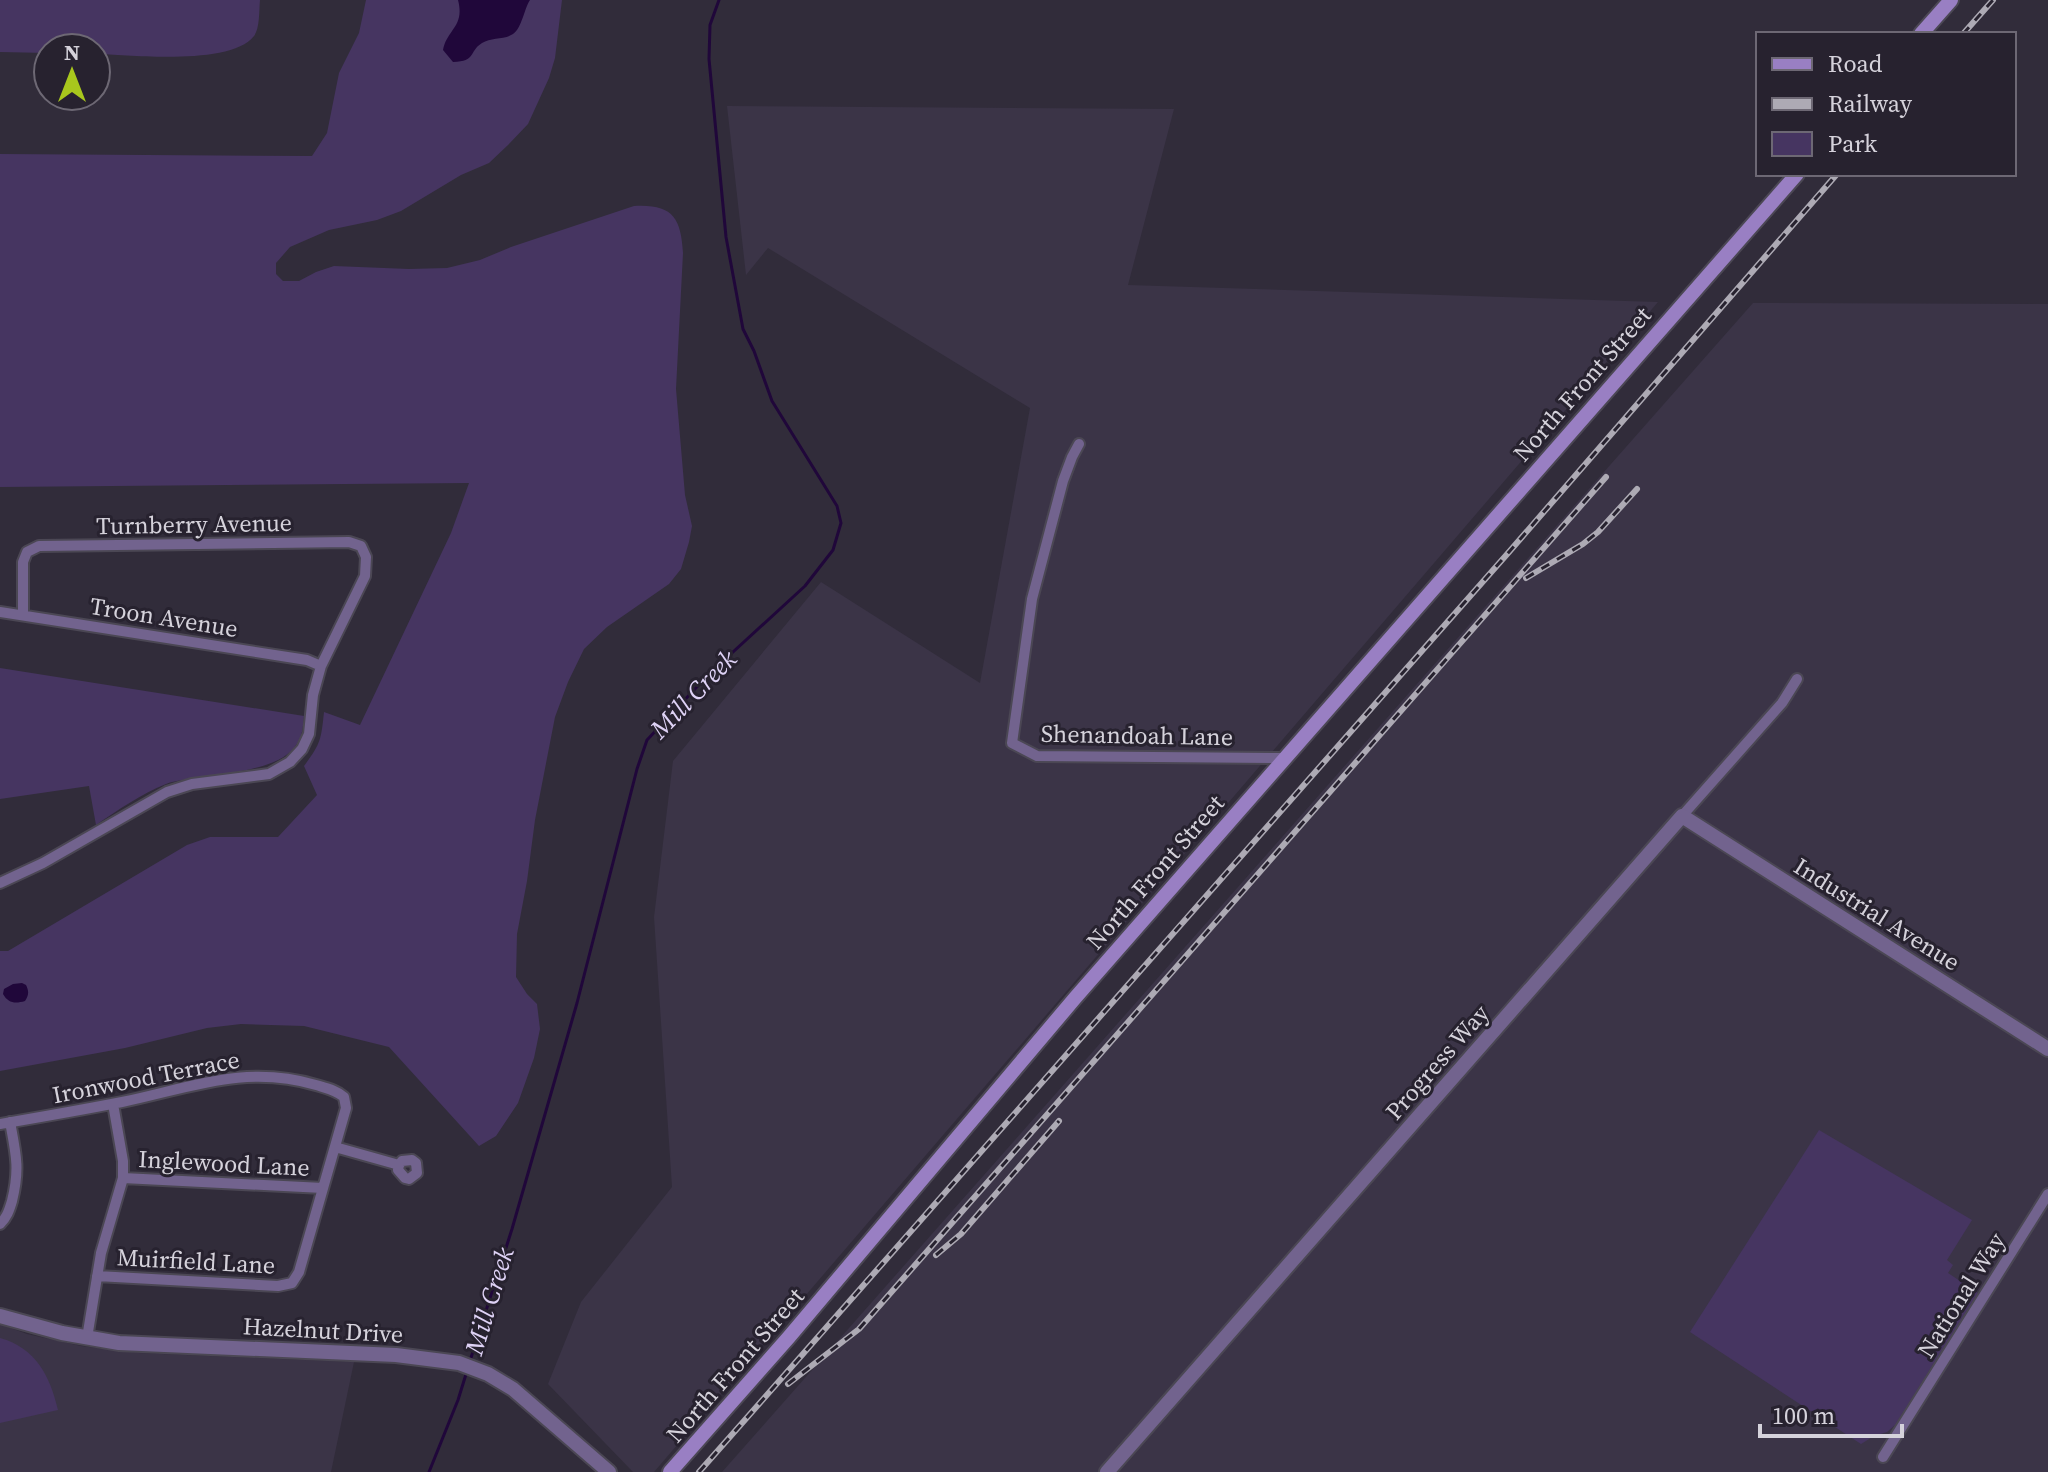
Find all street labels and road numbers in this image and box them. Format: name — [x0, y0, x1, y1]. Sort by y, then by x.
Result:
street label: North Front Street — [1505, 299, 1659, 469]
street label: Turnberry Avenue — [96, 506, 292, 542]
street label: Troon Avenue — [88, 589, 240, 645]
street label: Shenandoah Lane — [1041, 717, 1233, 753]
street label: North Front Street — [1078, 787, 1232, 957]
street label: Industrial Avenue — [1788, 850, 1966, 978]
street label: Progress Way — [1378, 997, 1497, 1127]
street label: Ironwood Terrace — [50, 1043, 242, 1111]
street label: Inglewood Lane — [138, 1142, 310, 1184]
street label: National Way — [1909, 1225, 2013, 1364]
street label: Muirfield Lane — [116, 1240, 276, 1282]
street label: North Front Street — [658, 1280, 812, 1450]
street label: Hazelnut Drive — [242, 1309, 404, 1351]

